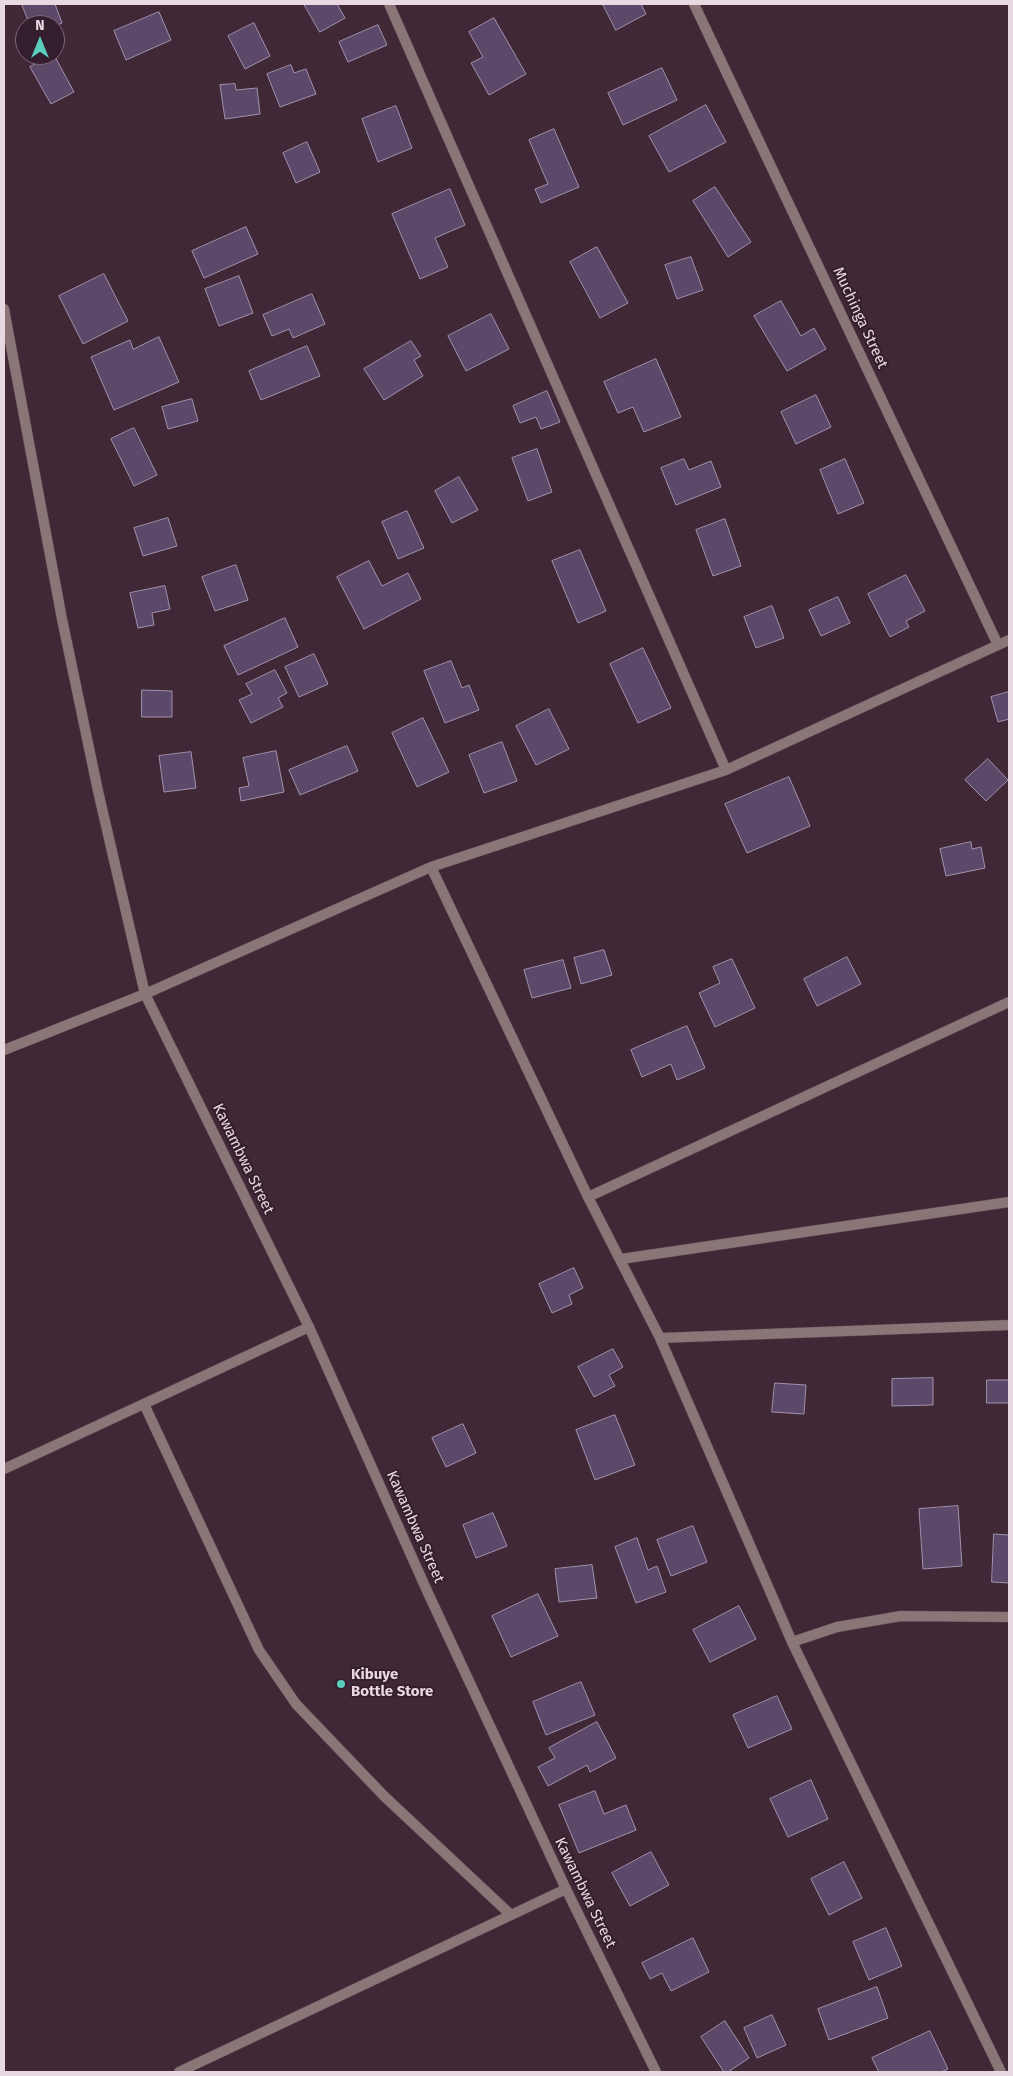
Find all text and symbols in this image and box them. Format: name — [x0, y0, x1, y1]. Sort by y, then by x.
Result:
north arrow — [15, 15, 65, 65]
text: N — [35, 17, 45, 34]
street label: Muchinga Street — [829, 264, 891, 372]
street label: Kawambwa Street — [208, 1101, 278, 1217]
street label: Kawambwa Street — [382, 1468, 448, 1586]
place label: Kibuye Bottle Store — [351, 1666, 433, 1701]
marker: Kibuye Bottle Store — [335, 1678, 347, 1690]
street label: Kawambwa Street — [550, 1835, 620, 1951]

